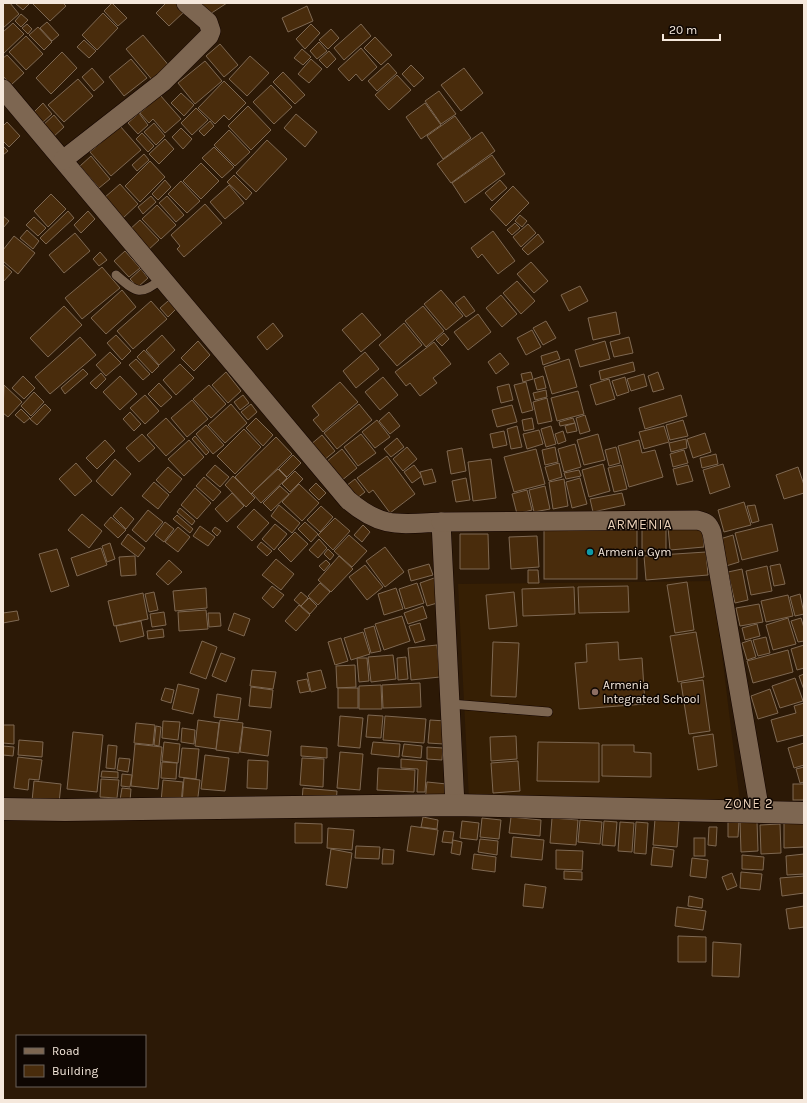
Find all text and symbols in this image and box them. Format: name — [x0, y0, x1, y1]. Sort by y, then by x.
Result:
scale bar — [663, 16, 720, 42]
text: 20 m — [669, 23, 697, 37]
district label: ARMENIA — [608, 516, 672, 533]
place label: Armenia Gym — [598, 545, 671, 559]
marker: Armenia Gym — [585, 547, 595, 557]
place label: Armenia Integrated School — [603, 678, 700, 706]
marker: Armenia Integrated School — [590, 687, 600, 697]
district label: ZONE 2 — [725, 796, 773, 811]
legend — [16, 1035, 146, 1087]
text: Road — [52, 1044, 80, 1058]
text: Building — [52, 1064, 99, 1078]

